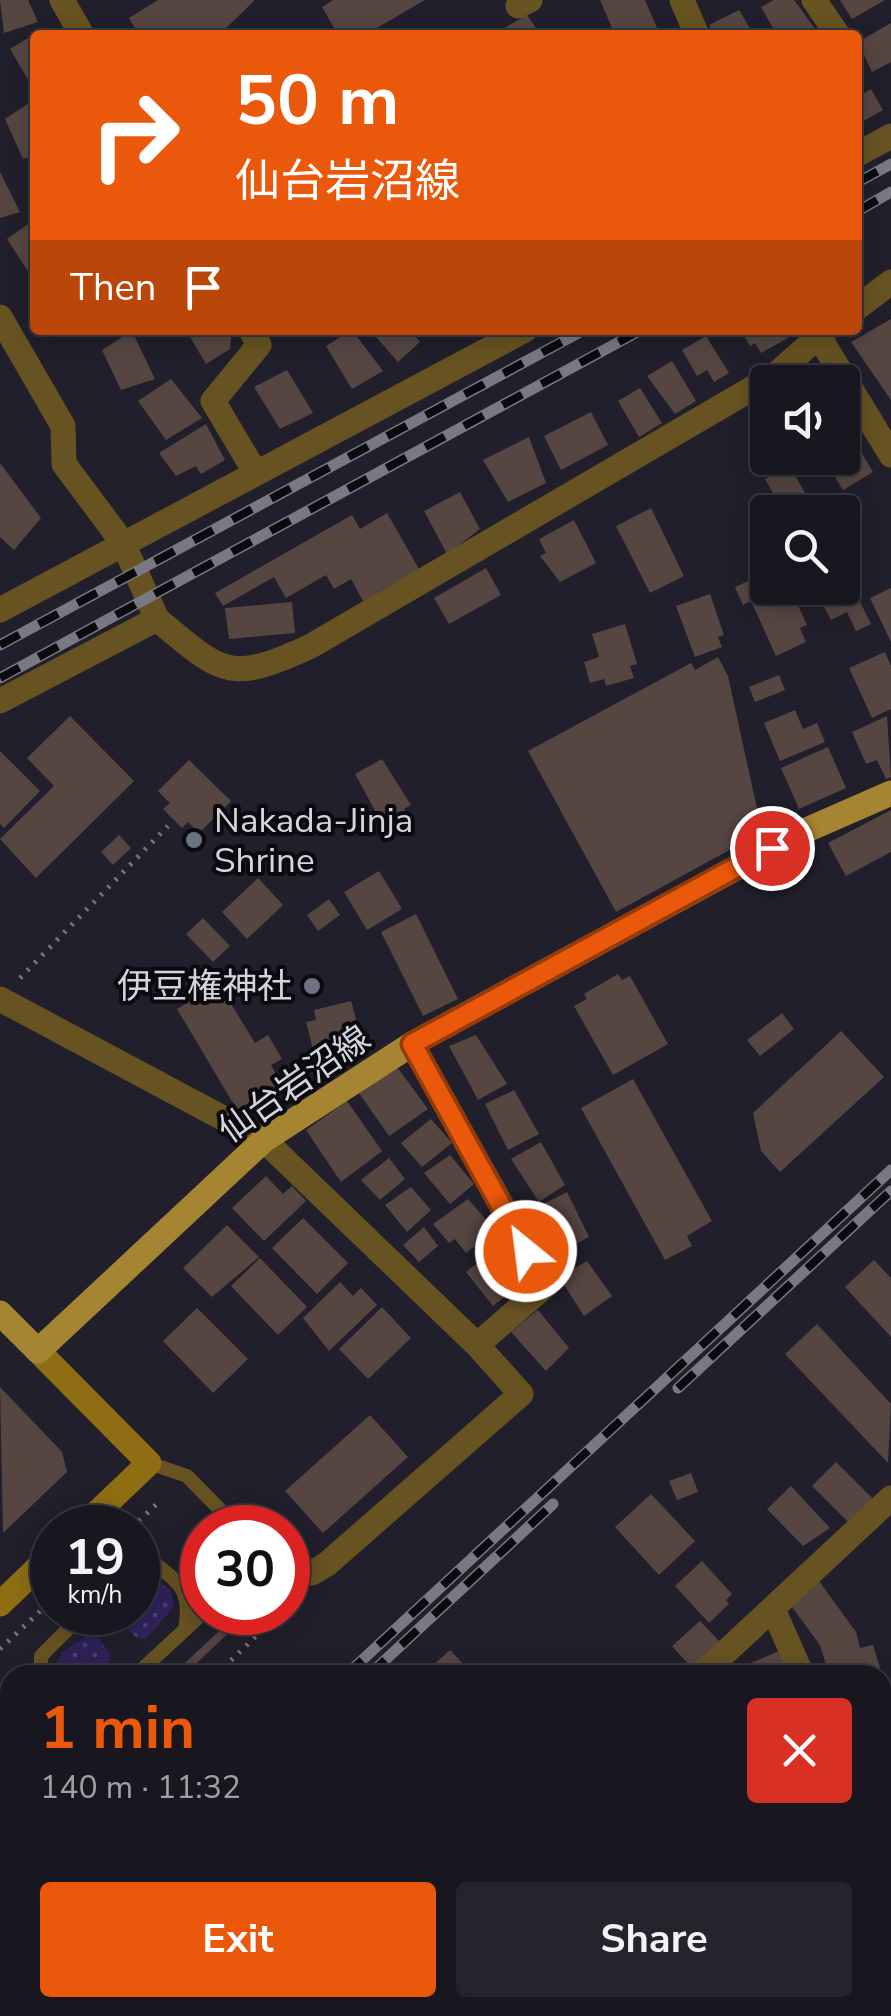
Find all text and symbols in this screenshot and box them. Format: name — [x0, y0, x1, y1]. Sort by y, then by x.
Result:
text: 50 m — [235, 53, 399, 149]
icon: right — [70, 70, 200, 200]
text: 仙台岩沼線 — [235, 151, 460, 212]
icon: arrive — [176, 260, 231, 315]
text: Then — [70, 262, 156, 313]
map controls — [750, 365, 860, 605]
button: sound — [750, 365, 860, 475]
button: search — [750, 495, 860, 605]
place label: Nakada-Jinja Shrine — [214, 797, 413, 884]
pin — [730, 806, 815, 891]
icon: arrive — [745, 821, 800, 876]
marker: Nakada-Jinja Shrine — [183, 829, 205, 851]
place label: 伊豆権神社 — [117, 963, 292, 1010]
marker: 伊豆権神社 — [301, 975, 323, 997]
street label: 仙台岩沼線 — [209, 1015, 379, 1154]
position arrow — [474, 1199, 578, 1303]
speed limit sign: 30 — [180, 1505, 310, 1635]
text: 19 — [65, 1523, 125, 1592]
text: km/h — [67, 1578, 123, 1612]
text: 1 min — [40, 1687, 195, 1769]
button: close — [747, 1698, 852, 1803]
text: 140 m · 11:32 — [40, 1766, 241, 1809]
button: Exit — [40, 1882, 436, 1997]
button: Share — [456, 1882, 852, 1997]

